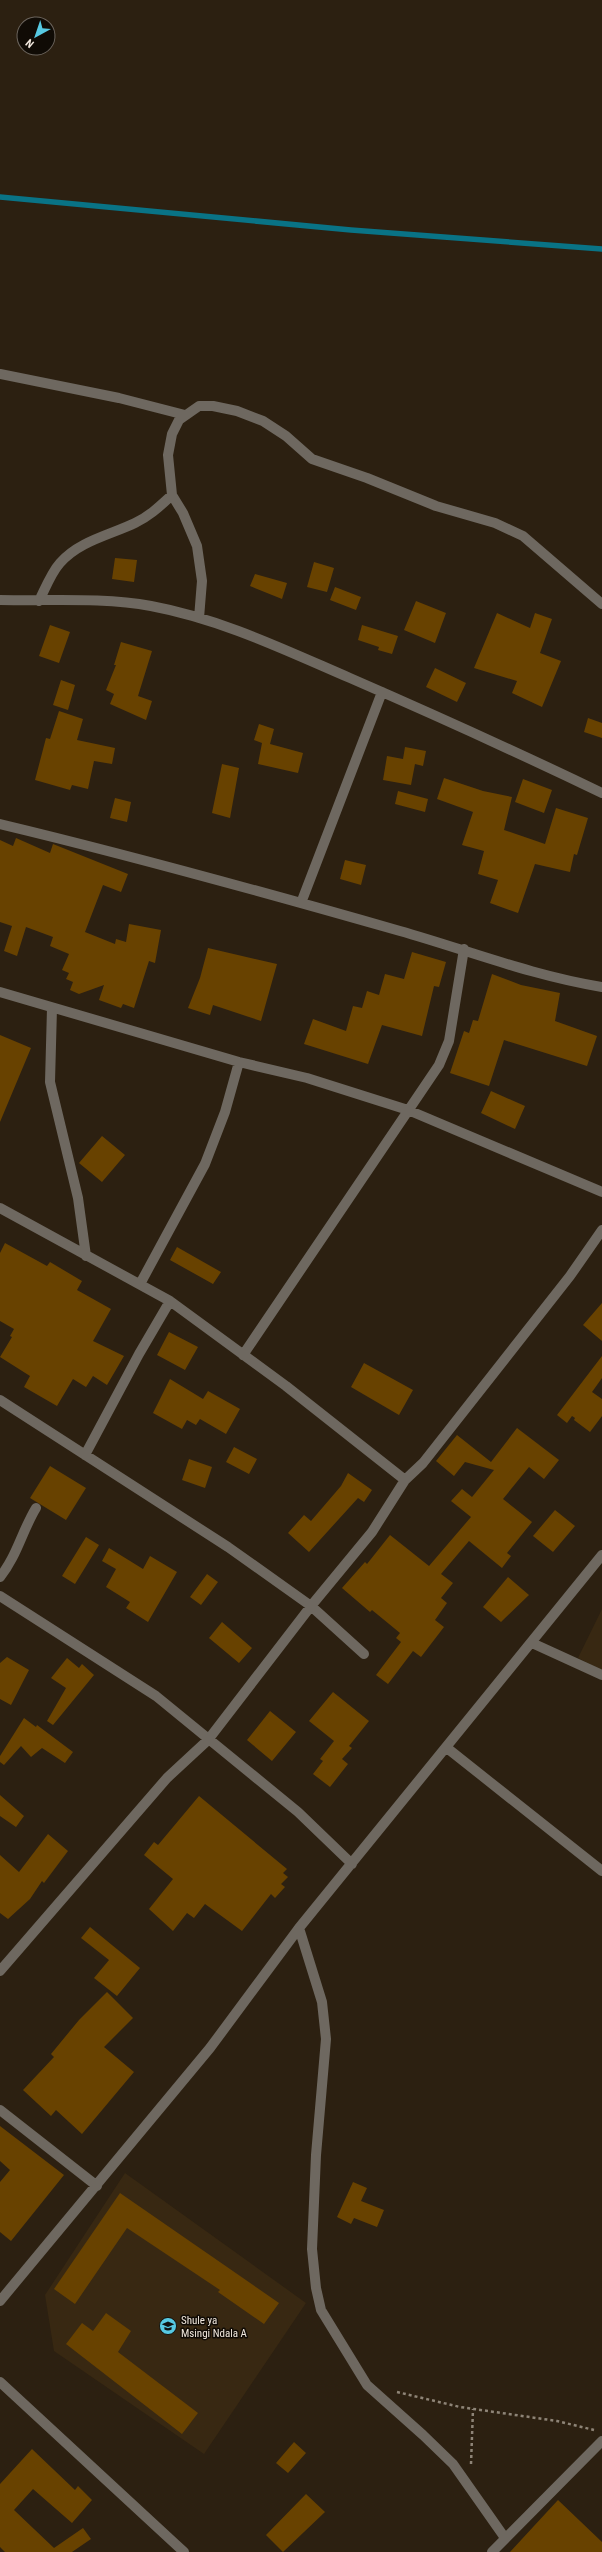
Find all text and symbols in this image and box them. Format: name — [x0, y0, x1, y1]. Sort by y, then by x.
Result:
north arrow — [16, 16, 56, 56]
text: N — [23, 36, 37, 50]
place label: Shule ya Msingi Ndala A — [181, 2314, 248, 2340]
school or university icon: Shule ya Msingi Ndala A — [158, 2316, 178, 2336]

